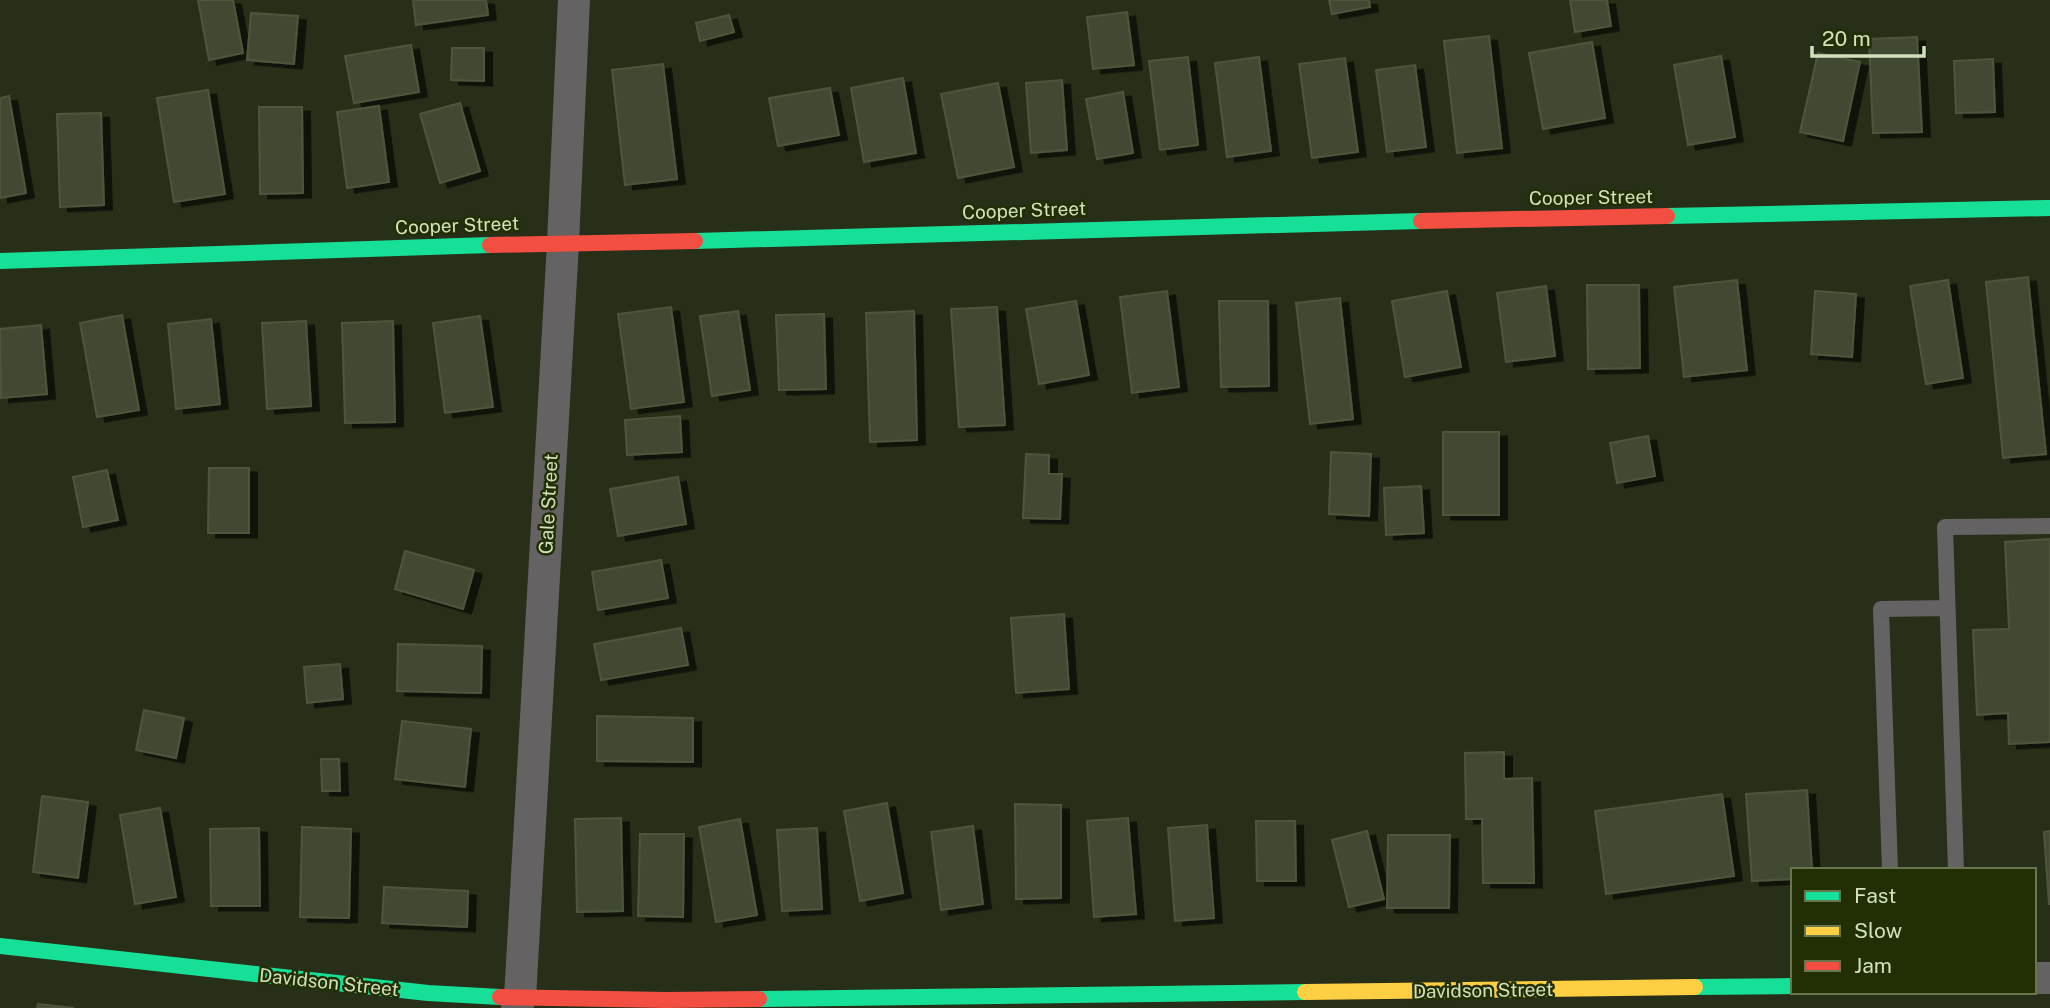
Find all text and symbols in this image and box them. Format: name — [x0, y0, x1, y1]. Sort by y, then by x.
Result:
scale bar — [1812, 14, 1924, 58]
text: 20 m — [1822, 26, 1871, 51]
street label: Cooper Street — [1529, 185, 1653, 209]
street label: Cooper Street — [962, 197, 1086, 223]
street label: Cooper Street — [395, 212, 519, 238]
street label: Gale Street — [534, 453, 562, 555]
legend — [1791, 868, 2036, 994]
text: Fast — [1854, 883, 1896, 908]
text: Slow — [1854, 918, 1902, 943]
text: Jam — [1854, 953, 1892, 978]
street label: Davidson Street — [258, 964, 400, 1000]
street label: Davidson Street — [1413, 978, 1553, 1002]

